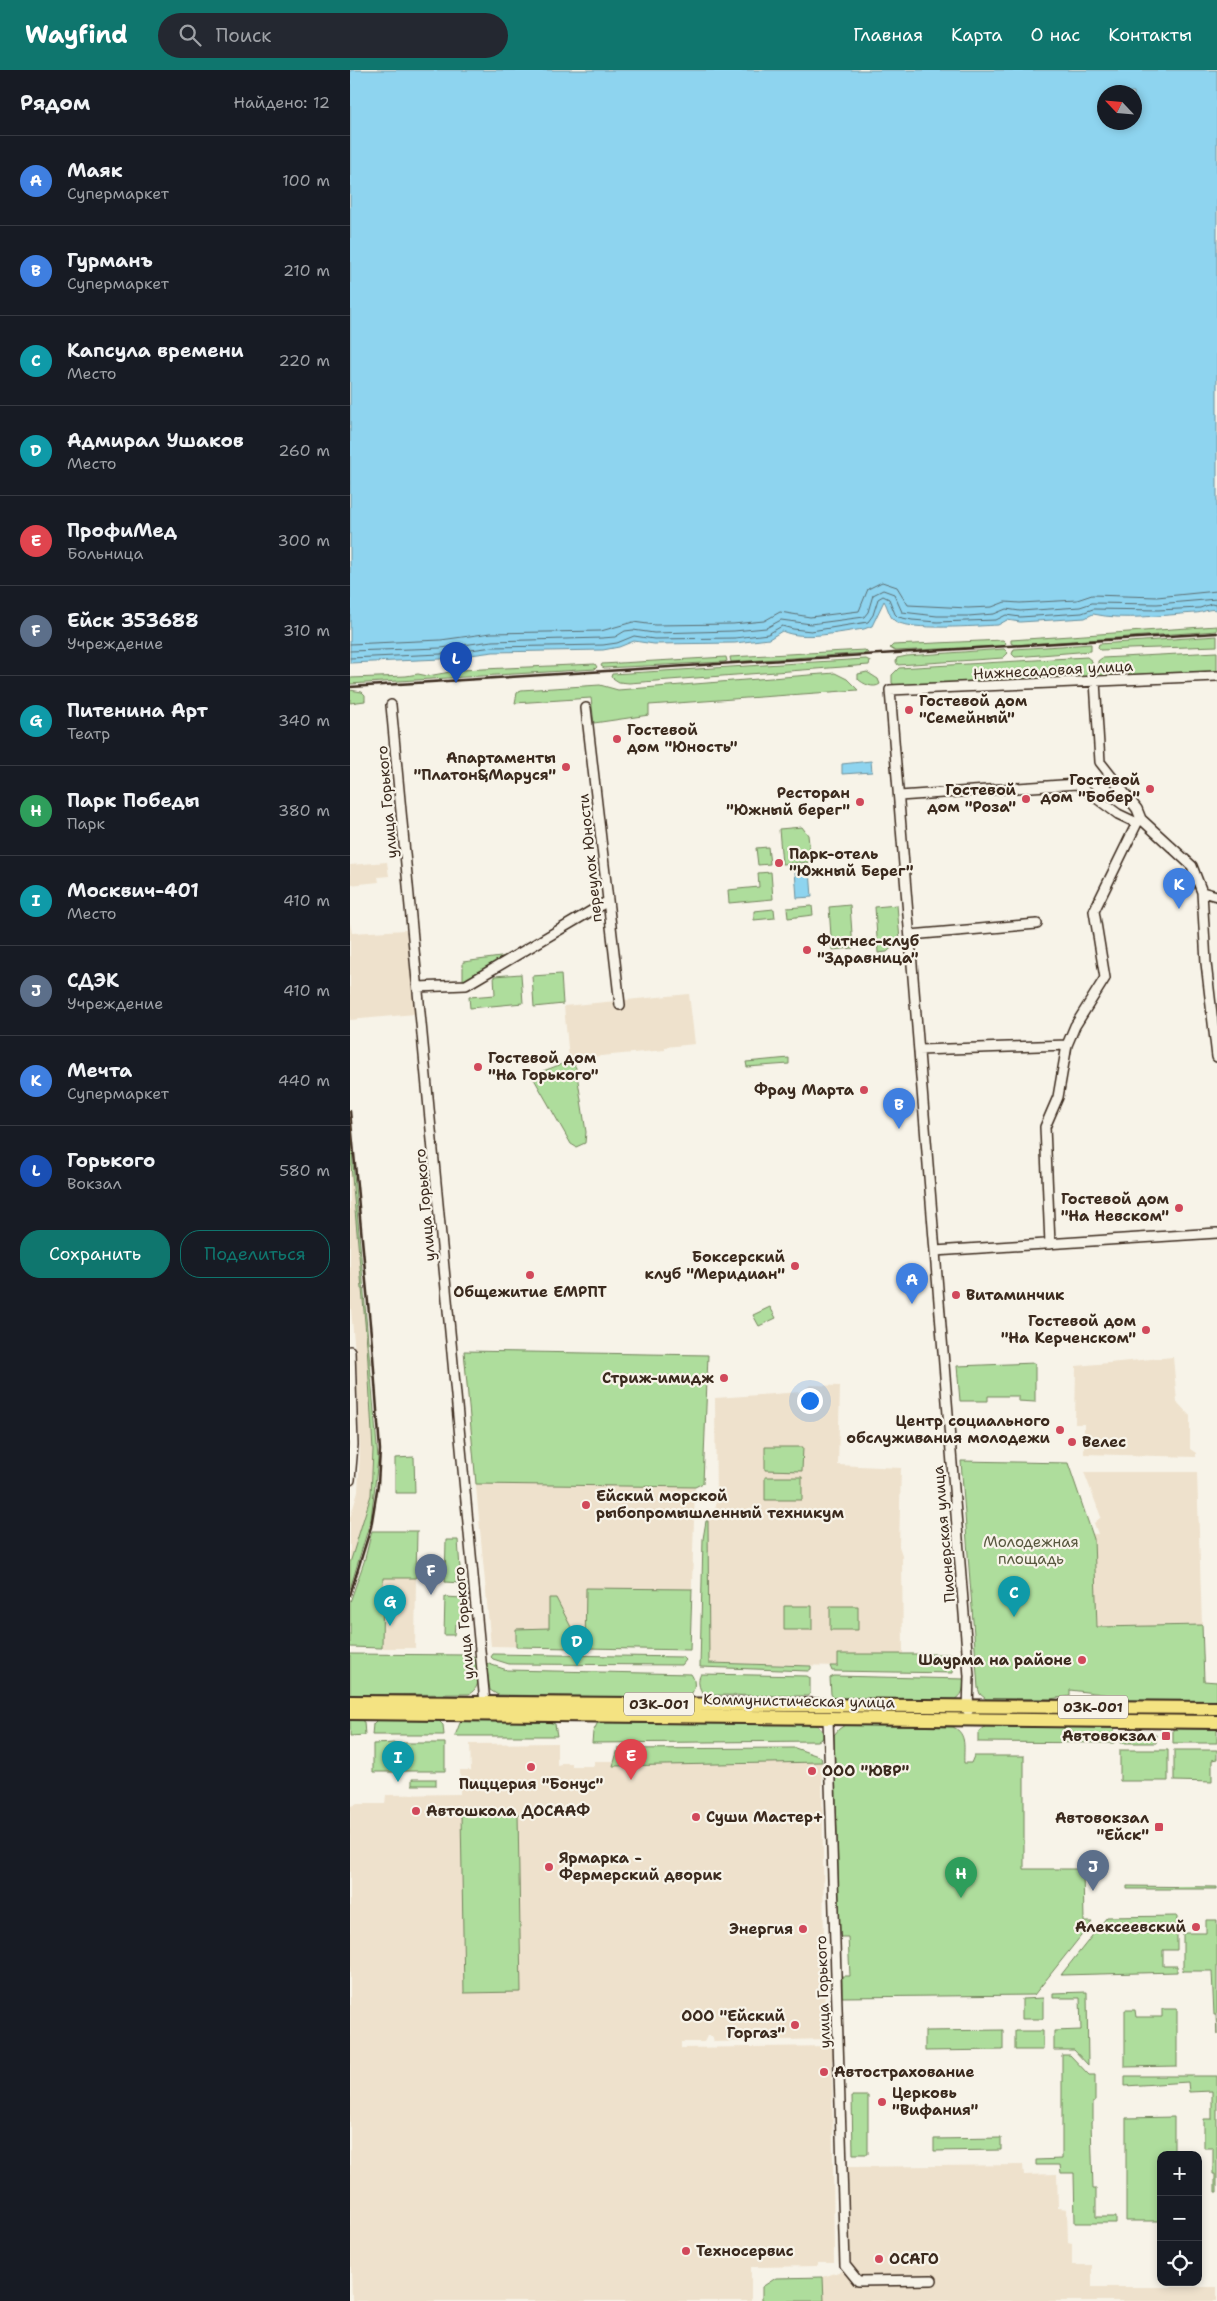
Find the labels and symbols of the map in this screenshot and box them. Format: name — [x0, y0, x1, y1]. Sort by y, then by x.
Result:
north arrow — [1097, 85, 1142, 130]
pin: L — [440, 642, 472, 683]
street label: Нижнесадовая улица — [973, 656, 1134, 684]
place label: Гостевой дом "Семейный" — [919, 691, 1028, 728]
marker: Гостевой дом "Семейный" — [903, 704, 915, 716]
place label: Гостевой дом "Юность" — [627, 720, 738, 757]
marker: Гостевой дом "Юность" — [611, 733, 623, 745]
street label: улица Горького — [372, 745, 402, 859]
place label: Апартаменты "Платон&Маруся" — [413, 748, 556, 785]
marker: Апартаменты "Платон&Маруся" — [560, 761, 572, 773]
place label: Гостевой дом "Бобер" — [1041, 770, 1141, 807]
place label: Гостевой дом "Роза" — [927, 780, 1017, 817]
place label: Ресторан "Южный берег" — [726, 783, 850, 820]
marker: Гостевой дом "Бобер" — [1144, 783, 1156, 795]
street label: переулок Юности — [573, 792, 607, 923]
marker: Гостевой дом "Роза" — [1020, 793, 1032, 805]
marker: Ресторан "Южный берег" — [854, 796, 866, 808]
place label: Парк-отель "Южный Берег" — [789, 844, 914, 881]
marker: Парк-отель "Южный Берег" — [773, 857, 785, 869]
pin: K — [1163, 868, 1195, 909]
place label: Фитнес-клуб "Здравница" — [817, 931, 920, 968]
marker: Фитнес-клуб "Здравница" — [801, 944, 813, 956]
place label: Гостевой дом "На Горького" — [488, 1048, 599, 1085]
marker: Гостевой дом "На Горького" — [472, 1061, 484, 1073]
place label: Фрау Марта — [754, 1080, 855, 1100]
marker: Фрау Марта — [858, 1084, 870, 1096]
pin: B — [883, 1088, 915, 1129]
street label: улица Горького — [410, 1148, 440, 1262]
place label: Гостевой дом "На Невском" — [1061, 1189, 1170, 1226]
marker: Гостевой дом "На Невском" — [1173, 1202, 1185, 1214]
place label: Боксерский клуб "Меридиан" — [644, 1247, 786, 1284]
marker: Боксерский клуб "Меридиан" — [789, 1260, 801, 1272]
pin: A — [896, 1263, 928, 1304]
marker: Общежитие ЕМРПТ — [524, 1269, 536, 1281]
place label: Общежитие ЕМРПТ — [453, 1282, 607, 1302]
place label: Витаминчик — [966, 1285, 1065, 1305]
marker: Витаминчик — [950, 1289, 962, 1301]
place label: Гостевой дом "На Керченском" — [1001, 1311, 1137, 1348]
marker: Гостевой дом "На Керченском" — [1140, 1324, 1152, 1336]
place label: Стриж-имидж — [602, 1368, 714, 1388]
marker: Стриж-имидж — [718, 1372, 730, 1384]
your location — [797, 1388, 823, 1414]
place label: Центр социального обслуживания молодежи — [846, 1411, 1051, 1448]
marker: Центр социального обслуживания молодежи — [1054, 1424, 1066, 1436]
place label: Велес — [1082, 1432, 1126, 1452]
marker: Велес — [1066, 1436, 1078, 1448]
street label: Пионерская улица — [928, 1464, 960, 1603]
place label: Ейский морской рыбопромышленный техникум — [596, 1486, 844, 1523]
marker: Ейский морской рыбопромышленный техникум — [580, 1499, 592, 1511]
park label: Молодежная площадь — [983, 1532, 1079, 1569]
pin: F — [415, 1554, 447, 1595]
street label: улица Горького — [449, 1566, 479, 1680]
pin: C — [998, 1576, 1030, 1617]
pin: G — [374, 1585, 406, 1626]
pin: D — [561, 1625, 593, 1666]
place label: Шаурма на районе — [918, 1650, 1072, 1670]
marker: Шаурма на районе — [1076, 1654, 1088, 1666]
street label: Коммунистическая улица — [703, 1689, 896, 1713]
road number: 03К-001 — [624, 1692, 694, 1716]
road number: 03К-001 — [1058, 1695, 1128, 1718]
place label: Автовокзал — [1062, 1726, 1156, 1746]
marker: Автовокзал — [1160, 1730, 1172, 1742]
pin: E — [615, 1739, 647, 1780]
pin: I — [382, 1741, 414, 1782]
marker: Пиццерия "Бонус" — [525, 1761, 537, 1773]
place label: ООО "ЮВР" — [822, 1761, 910, 1781]
marker: ООО "ЮВР" — [806, 1765, 818, 1777]
place label: Пиццерия "Бонус" — [459, 1774, 604, 1794]
place label: Автошкола ДОСААФ — [426, 1801, 590, 1821]
marker: Автошкола ДОСААФ — [410, 1805, 422, 1817]
place label: Суши Мастер+ — [706, 1807, 823, 1827]
place label: Автовокзал "Ейск" — [1055, 1808, 1149, 1845]
marker: Суши Мастер+ — [690, 1811, 702, 1823]
marker: Автовокзал "Ейск" — [1153, 1821, 1165, 1833]
place label: Ярмарка - Фермерский дворик — [559, 1848, 723, 1885]
pin: J — [1077, 1850, 1109, 1891]
pin: H — [945, 1857, 977, 1898]
marker: Ярмарка - Фермерский дворик — [543, 1861, 555, 1873]
place label: Алексеевский — [1075, 1917, 1187, 1937]
place label: Энергия — [729, 1919, 793, 1939]
marker: Алексеевский — [1190, 1921, 1202, 1933]
marker: Энергия — [797, 1923, 809, 1935]
street label: улица Горького — [811, 1935, 835, 2049]
place label: ООО "Ейский Горгаз" — [681, 2006, 786, 2043]
marker: ООО "Ейский Горгаз" — [789, 2019, 801, 2031]
place label: Автострахование — [834, 2062, 974, 2082]
marker: Автострахование — [818, 2066, 830, 2078]
place label: Церковь "Вифания" — [892, 2083, 978, 2120]
marker: Церковь "Вифания" — [876, 2096, 888, 2108]
place label: Техносервис — [696, 2241, 794, 2261]
marker: Техносервис — [680, 2245, 692, 2257]
place label: ОСАГО — [889, 2249, 939, 2269]
marker: ОСАГО — [873, 2253, 885, 2265]

